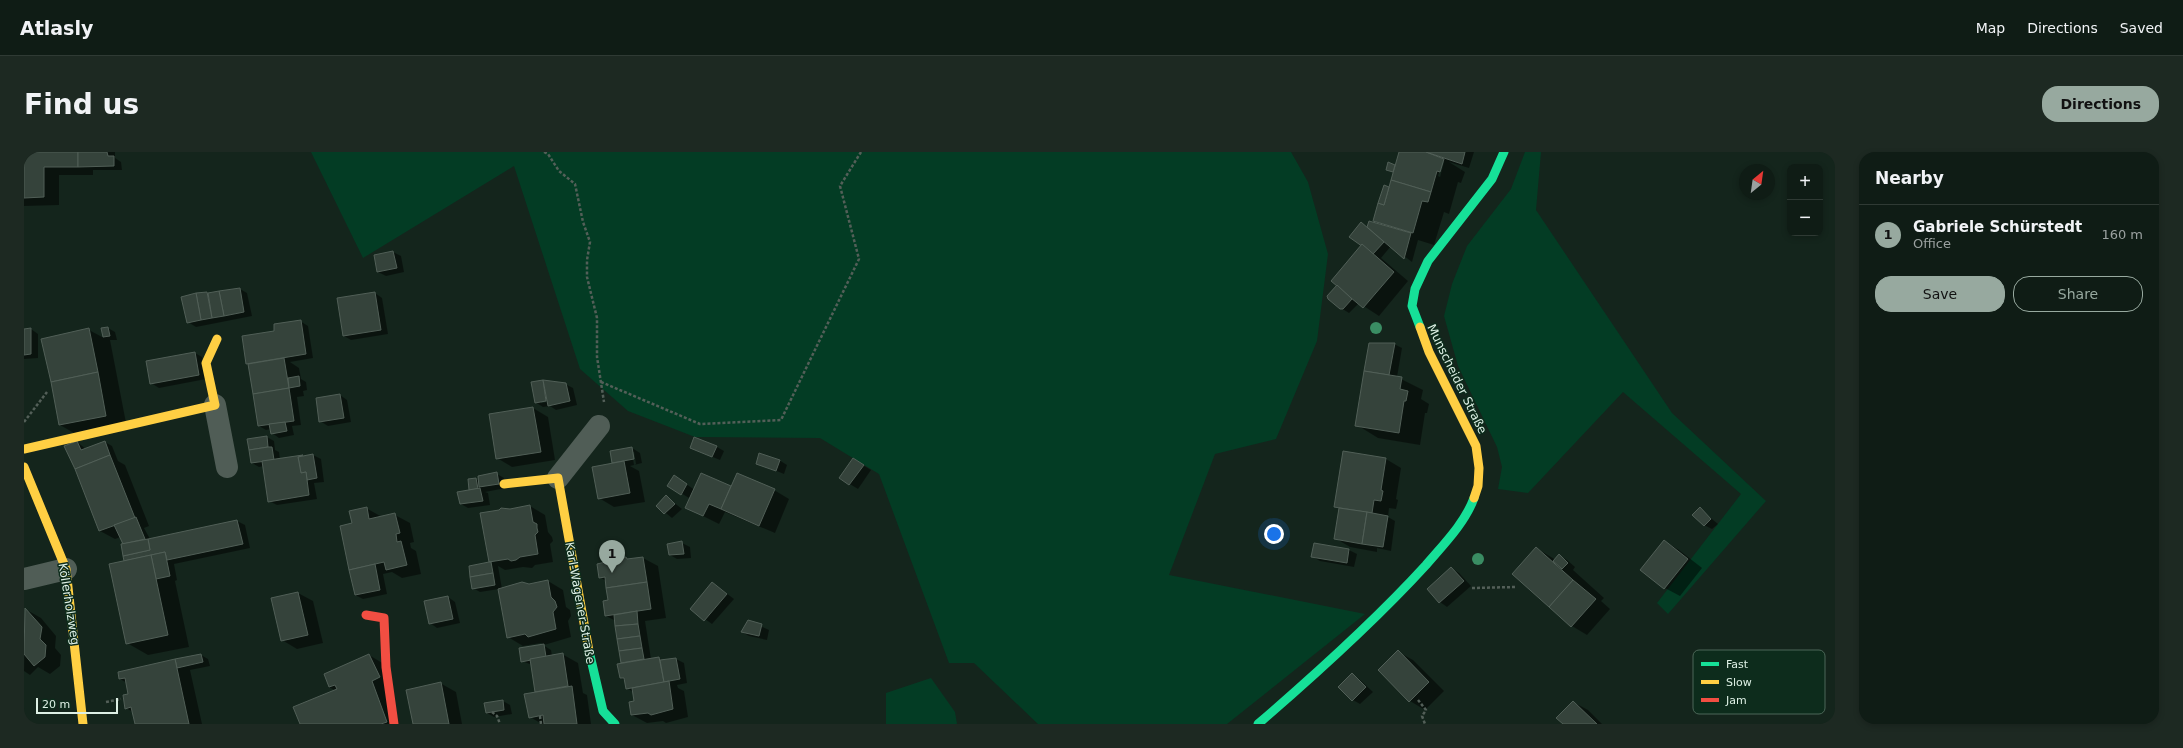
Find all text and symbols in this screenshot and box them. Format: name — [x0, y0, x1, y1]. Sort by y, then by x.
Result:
text: Atlasly — [20, 17, 93, 39]
text: Map — [1976, 20, 2005, 36]
text: Directions — [2027, 20, 2098, 36]
text: Saved — [2120, 20, 2163, 36]
button: Directions — [2042, 86, 2159, 122]
text: Find us — [24, 88, 139, 121]
north arrow — [1739, 164, 1775, 200]
map controls — [1787, 164, 1823, 236]
button: + — [1787, 164, 1823, 200]
text: Nearby — [1875, 168, 1944, 188]
button: − — [1787, 200, 1823, 236]
text: Gabriele Schürstedt — [1913, 218, 2082, 236]
text: 1 — [1883, 227, 1893, 242]
text: 160 m — [2101, 227, 2143, 242]
text: Office — [1913, 236, 1951, 251]
button: Save — [1875, 276, 2005, 312]
button: Share — [2013, 276, 2143, 312]
street label: Munscheider Straße — [1424, 322, 1490, 436]
your location — [1264, 524, 1284, 544]
pin: 1 — [599, 540, 625, 573]
street label: Karl-Wagener-Straße — [562, 541, 598, 665]
street label: Köllerholzweg — [56, 562, 82, 646]
legend — [1693, 650, 1825, 714]
text: Fast — [1726, 658, 1749, 671]
text: Slow — [1726, 676, 1752, 689]
text: Jam — [1725, 694, 1747, 707]
scale bar — [36, 696, 118, 715]
text: 20 m — [42, 698, 70, 711]

